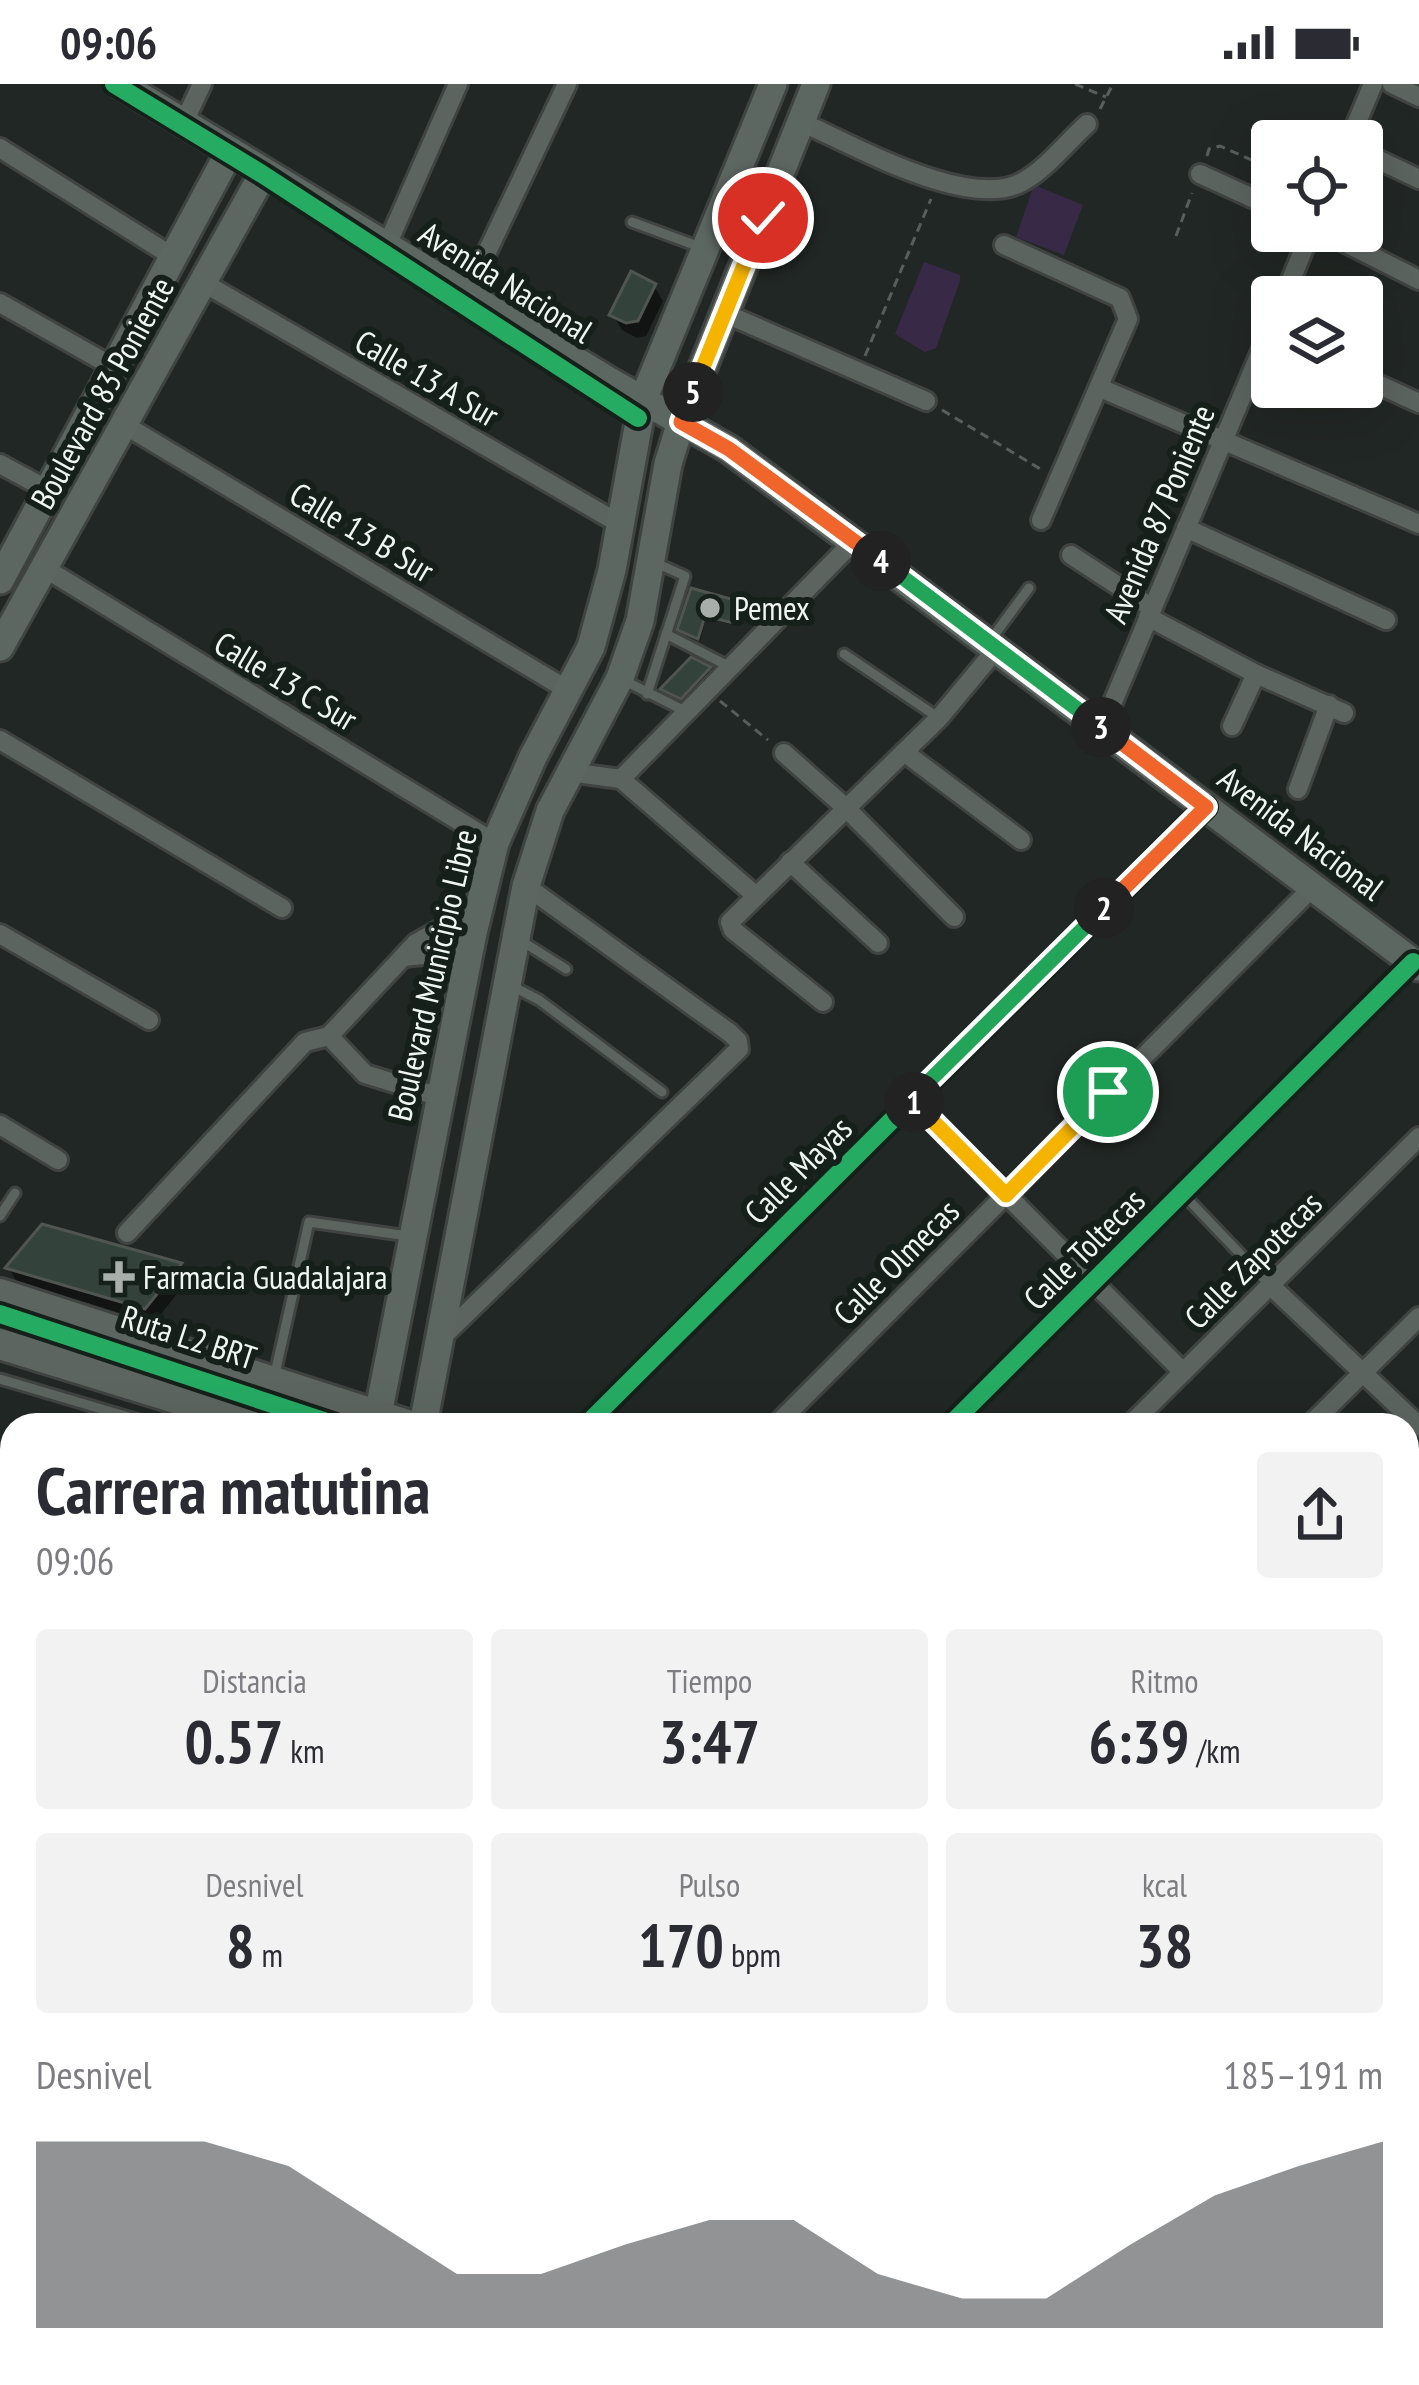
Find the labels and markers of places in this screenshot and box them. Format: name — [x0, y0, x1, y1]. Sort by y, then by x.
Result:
pin — [712, 167, 814, 269]
pin: 5 — [663, 362, 723, 422]
pin: 4 — [851, 531, 911, 591]
place label: Pemex — [734, 586, 810, 629]
marker: Pemex — [697, 595, 723, 621]
pin: 3 — [1071, 697, 1131, 757]
pin: 2 — [1074, 878, 1134, 938]
pin — [1057, 1041, 1159, 1143]
pin: 1 — [884, 1072, 944, 1132]
place label: Farmacia Guadalajara — [143, 1255, 387, 1298]
marker: Farmacia Guadalajara — [106, 1264, 132, 1290]

